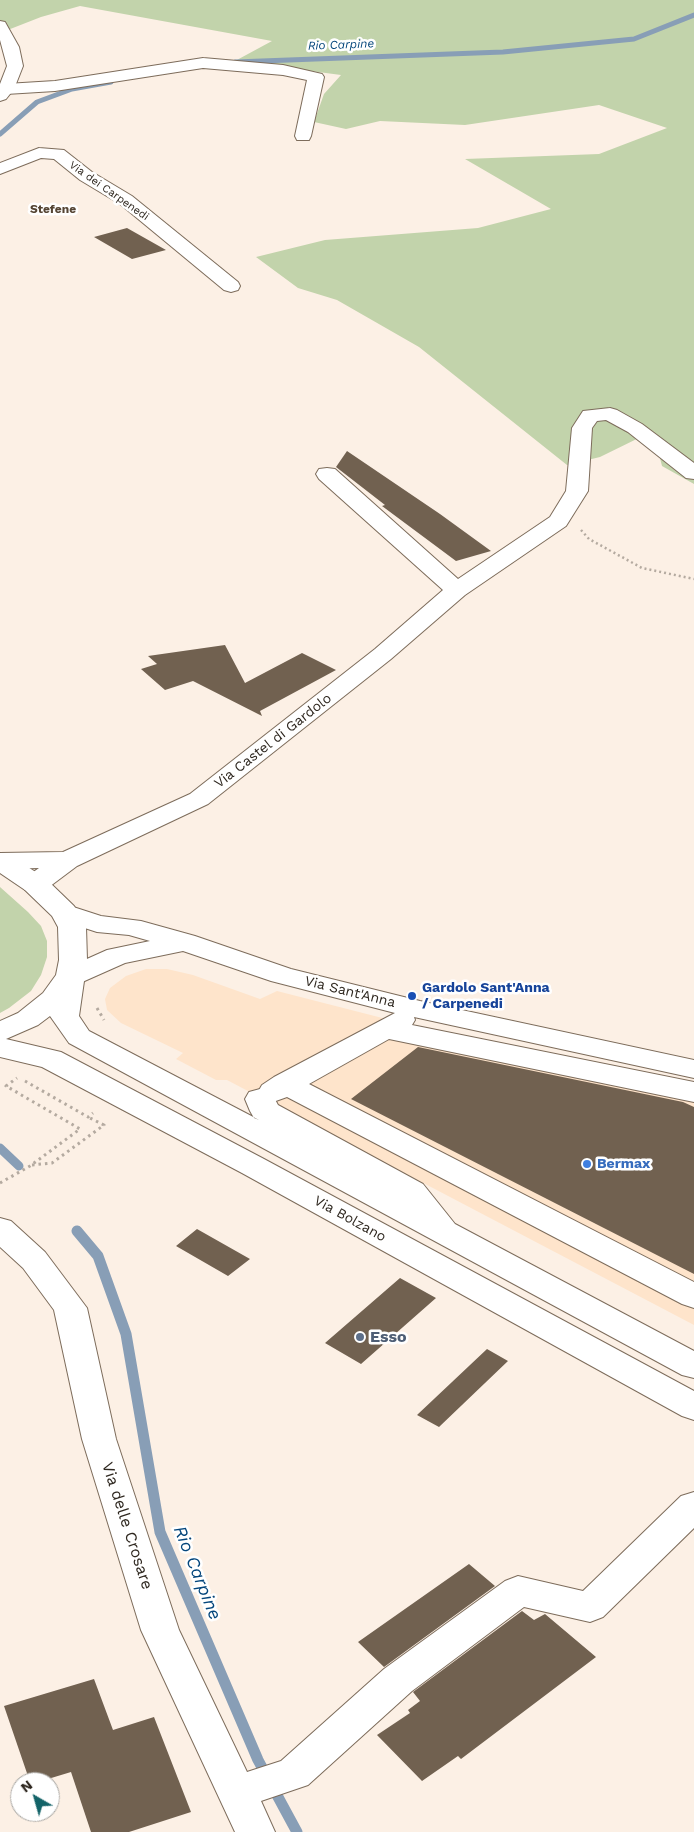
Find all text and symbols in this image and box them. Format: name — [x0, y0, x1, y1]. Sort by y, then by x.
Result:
water label: Rio Carpine — [308, 37, 374, 53]
street label: Via dei Carpenedi — [67, 159, 151, 223]
district label: Stefene — [30, 202, 76, 216]
street label: Via Castel di Gardolo — [211, 690, 335, 792]
street label: Via Sant'Anna — [303, 973, 397, 1011]
place label: Gardolo Sant'Anna / Carpenedi — [422, 980, 550, 1012]
marker: Gardolo Sant'Anna / Carpenedi — [406, 990, 418, 1002]
place label: Bermax — [597, 1156, 650, 1172]
marker: Bermax — [581, 1158, 593, 1170]
street label: Via Bolzano — [311, 1192, 389, 1246]
place label: Esso — [370, 1327, 407, 1347]
marker: Esso — [354, 1331, 366, 1343]
street label: Via delle Crosare — [97, 1460, 157, 1592]
water label: Rio Carpine — [168, 1523, 226, 1623]
north arrow — [10, 1772, 60, 1822]
text: N — [17, 1776, 35, 1795]

